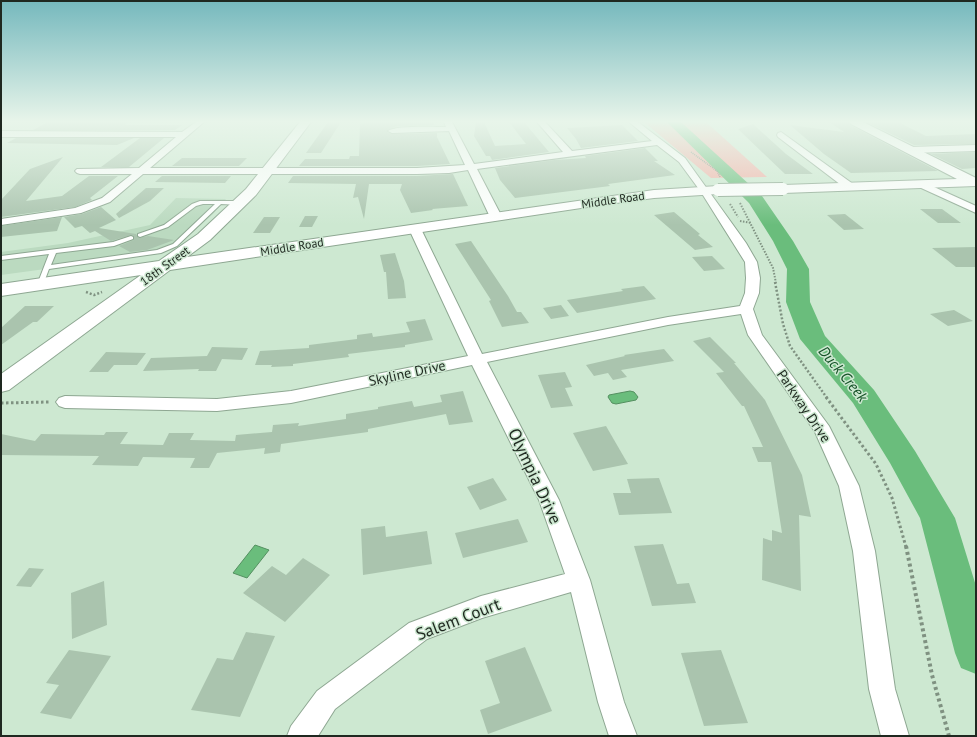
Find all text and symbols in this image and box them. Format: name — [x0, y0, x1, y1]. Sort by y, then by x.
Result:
street label: Middle Road — [580, 188, 646, 211]
street label: Middle Road — [259, 234, 325, 259]
street label: 18th Street — [137, 243, 192, 289]
water label: Duck Creek — [815, 342, 873, 406]
street label: Skyline Drive — [367, 356, 447, 390]
street label: Parkway Drive — [773, 366, 835, 446]
street label: Olympia Drive — [503, 425, 567, 527]
street label: Salem Court — [413, 593, 504, 645]

